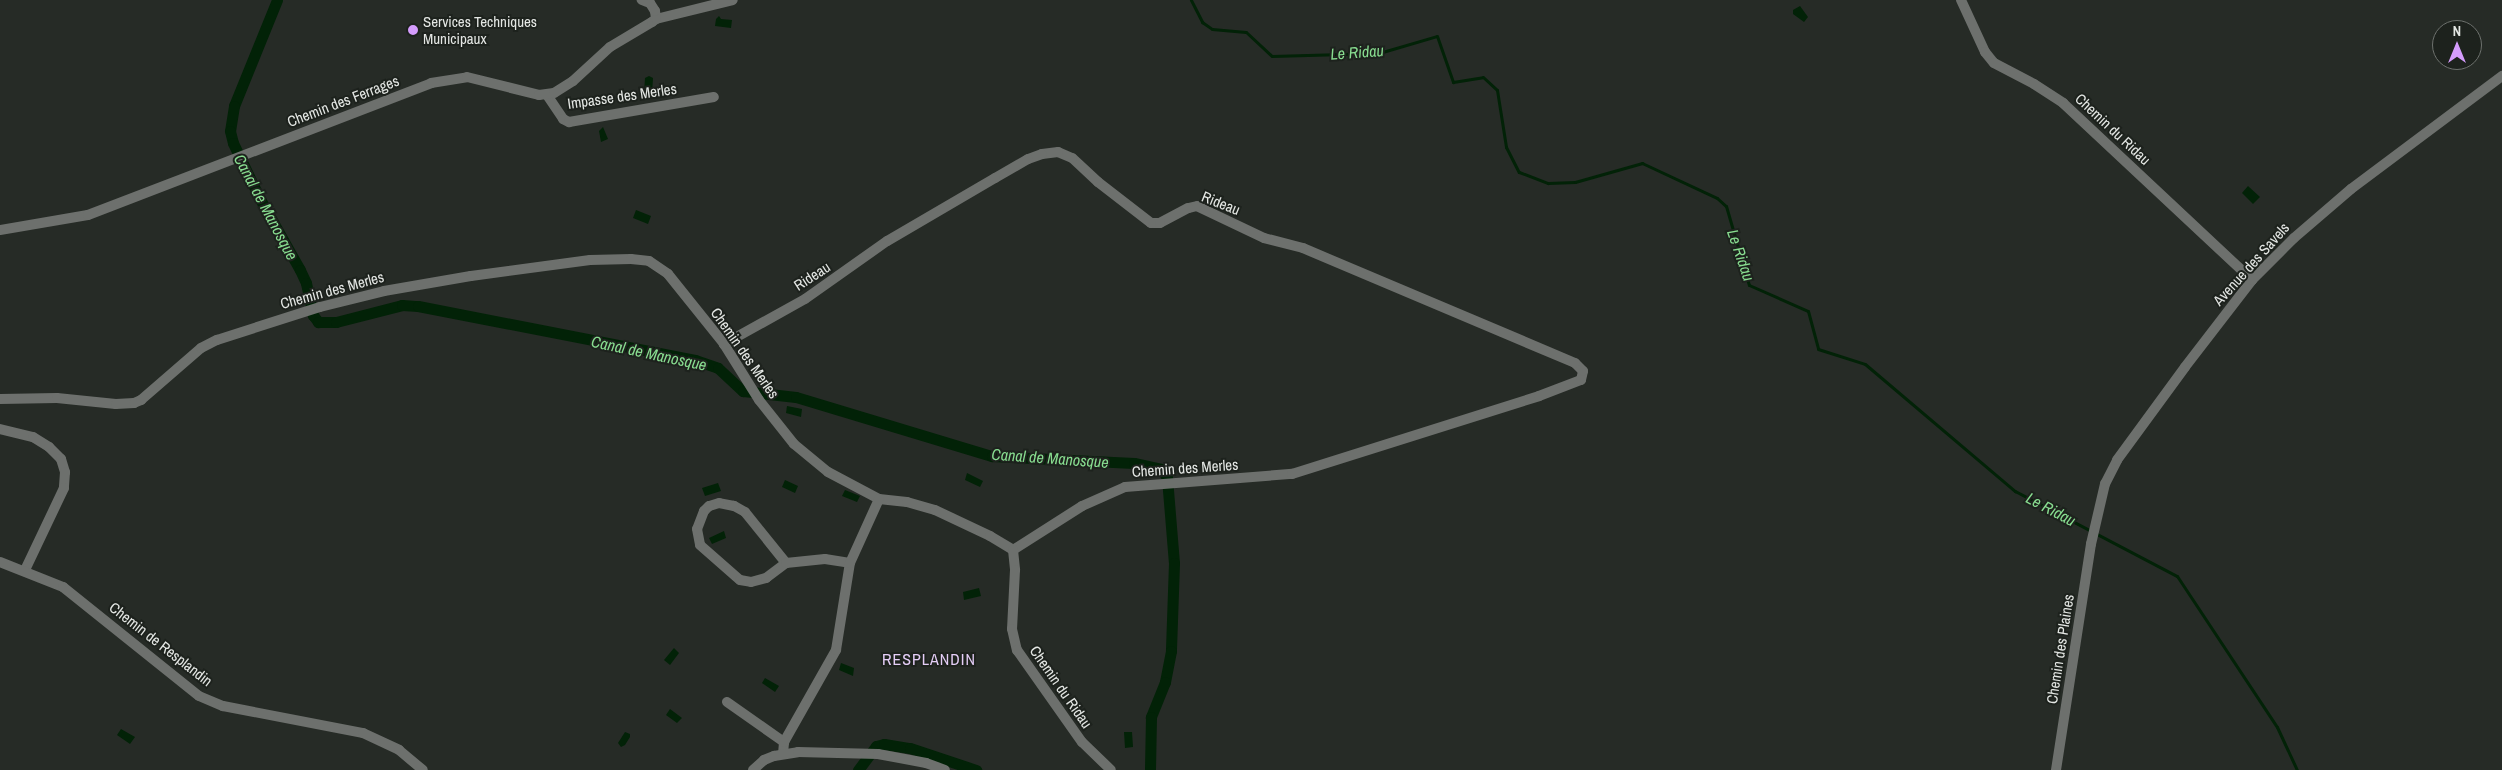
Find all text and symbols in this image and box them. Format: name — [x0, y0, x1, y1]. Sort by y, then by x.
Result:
place label: Services Techniques Municipaux — [423, 12, 537, 47]
north arrow — [2432, 20, 2482, 70]
text: N — [2453, 22, 2461, 40]
marker: Services Techniques Municipaux — [407, 24, 419, 36]
water label: Le Ridau — [1330, 41, 1384, 63]
street label: Chemin des Ferrages — [285, 71, 401, 131]
street label: Impasse des Merles — [566, 79, 678, 113]
street label: Chemin du Ridau — [2072, 90, 2154, 168]
water label: Canal de Manosque — [230, 151, 302, 263]
street label: Rideau — [1199, 187, 1243, 219]
street label: Avenue des Savels — [2209, 219, 2293, 309]
water label: Le Ridau — [1723, 227, 1759, 283]
street label: Rideau — [790, 258, 834, 294]
street label: Chemin des Merles — [278, 268, 386, 312]
street label: Chemin des Merles — [707, 304, 783, 402]
water label: Canal de Manosque — [590, 331, 708, 375]
water label: Canal de Manosque — [991, 444, 1109, 472]
street label: Chemin des Merles — [1131, 455, 1239, 481]
water label: Le Ridau — [2023, 488, 2079, 530]
street label: Chemin des Plaines — [2042, 593, 2078, 705]
street label: Chemin de Resplandin — [106, 598, 216, 690]
street label: Chemin du Ridau — [1026, 642, 1096, 732]
district label: RESPLANDIN — [881, 649, 977, 669]

